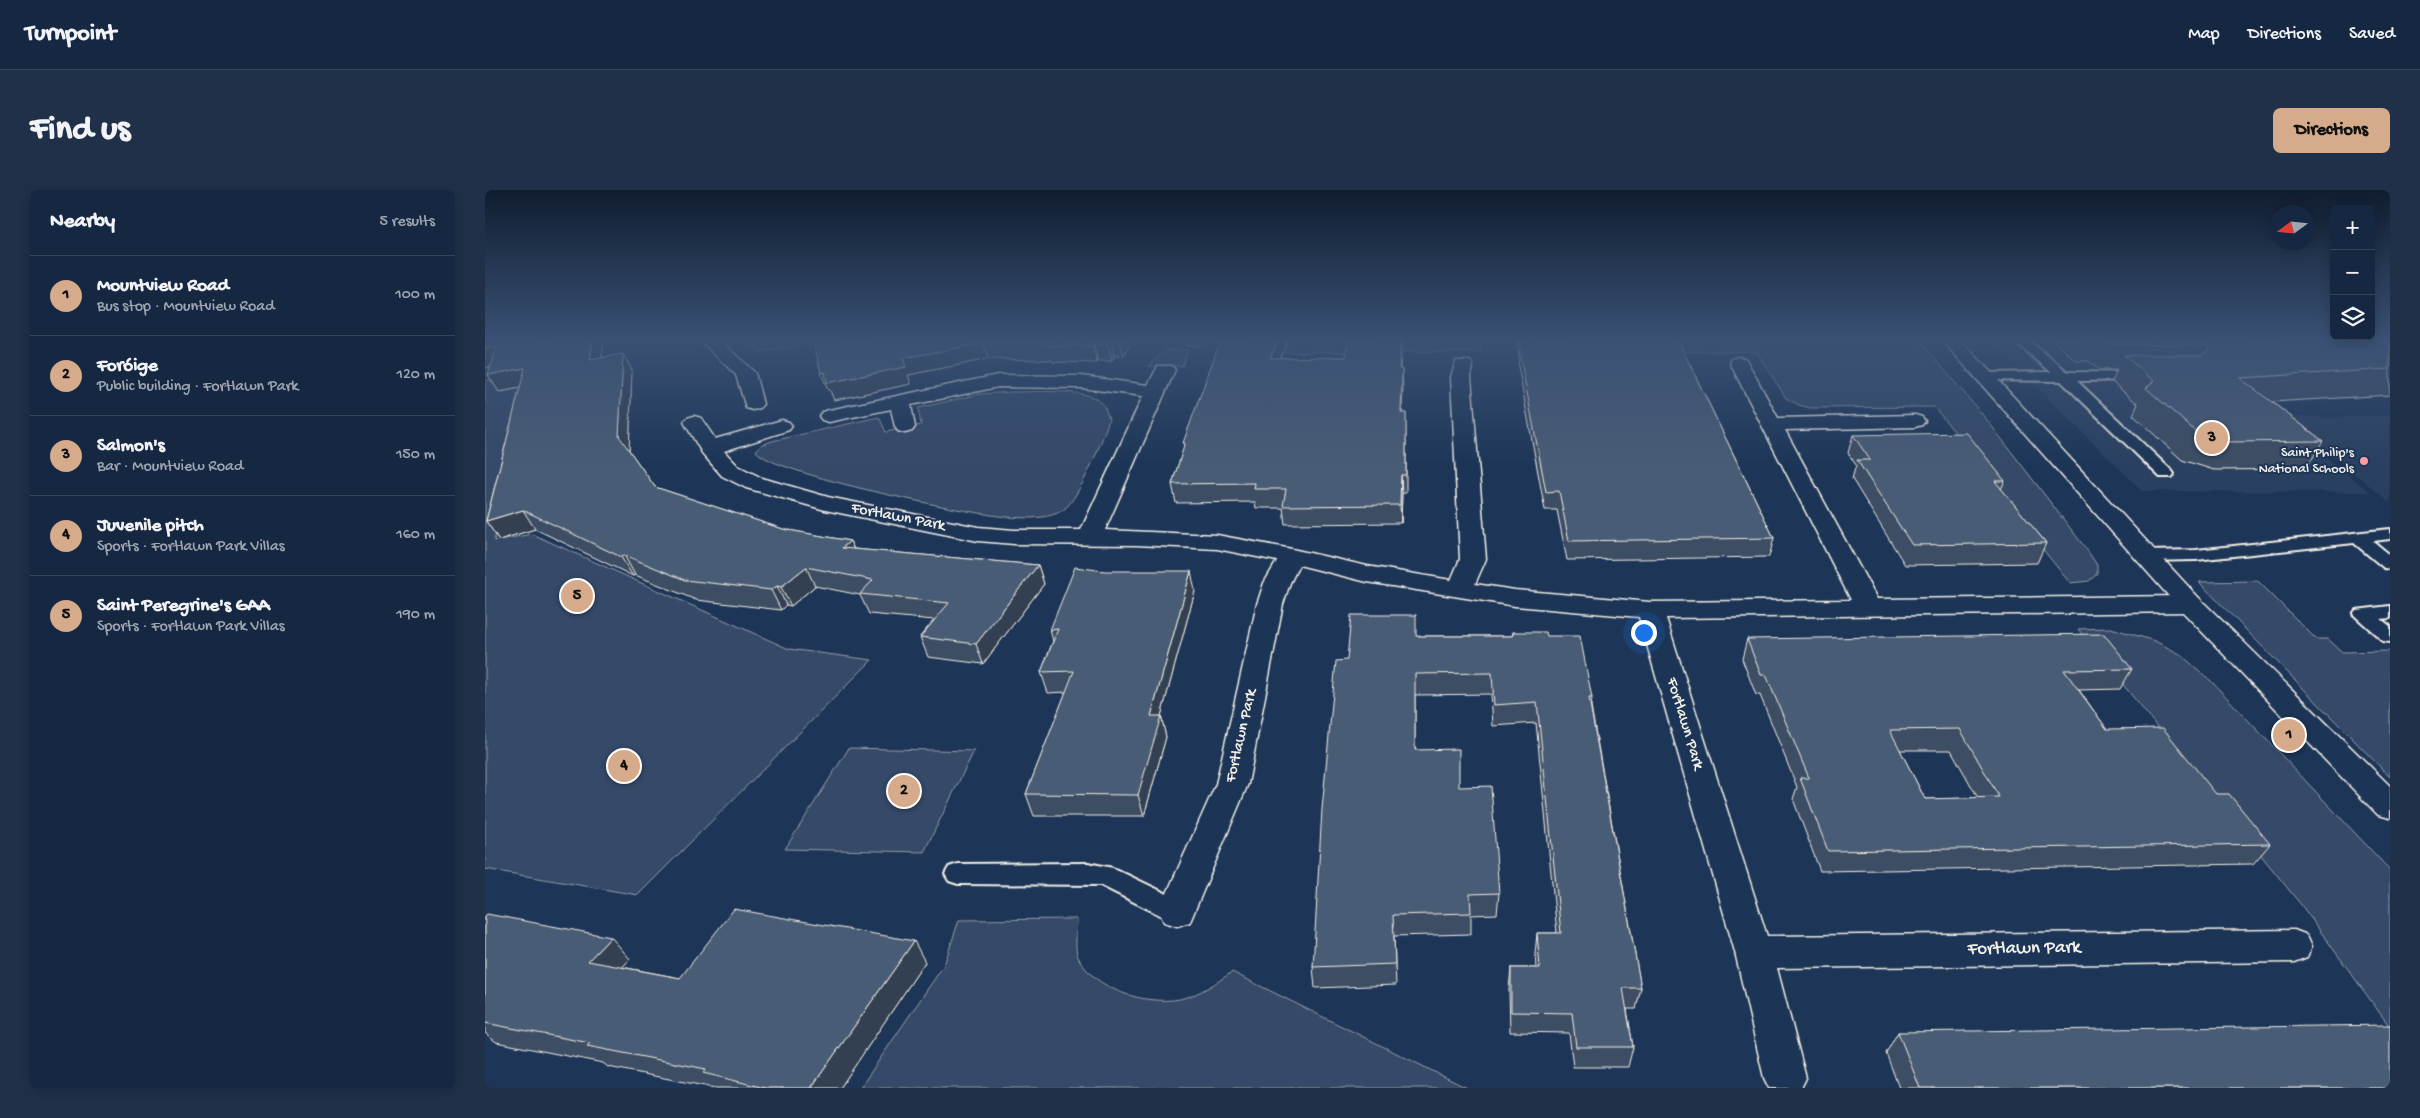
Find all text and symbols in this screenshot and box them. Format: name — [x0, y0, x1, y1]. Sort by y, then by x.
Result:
text: Turnpoint — [25, 20, 116, 49]
text: Map — [2188, 24, 2220, 45]
text: Directions — [2248, 24, 2321, 45]
text: Saved — [2349, 24, 2395, 45]
button: Directions — [2273, 108, 2390, 153]
text: Find us — [30, 110, 130, 151]
north arrow — [2270, 205, 2315, 250]
map controls — [2330, 205, 2375, 340]
button: + — [2330, 205, 2375, 250]
text: Nearby — [50, 210, 115, 235]
text: 5 results — [380, 213, 435, 232]
button: − — [2330, 250, 2375, 295]
text: Mountview Road — [97, 275, 229, 298]
text: 1 — [63, 286, 69, 305]
text: 100 m — [395, 286, 435, 305]
button: layers — [2330, 295, 2375, 340]
text: Bus stop · Mountview Road — [97, 298, 275, 317]
text: Foróige — [97, 355, 158, 378]
text: 2 — [62, 366, 70, 385]
text: 120 m — [396, 366, 435, 385]
text: Public building · Fortlawn Park — [97, 378, 299, 397]
pin: 3 — [2196, 419, 2228, 457]
text: Salmon's — [97, 435, 165, 458]
place label: Saint Philip's National Schools — [2259, 445, 2355, 478]
text: 3 — [62, 446, 70, 465]
text: 150 m — [396, 446, 435, 465]
marker: Saint Philip's National Schools — [2358, 455, 2370, 467]
text: Bar · Mountview Road — [97, 458, 243, 477]
street label: Fortlawn Park — [848, 499, 948, 537]
text: Juvenile pitch — [97, 515, 204, 538]
text: 4 — [62, 526, 70, 545]
text: 160 m — [396, 526, 435, 545]
text: Sports · Fortlawn Park Villas — [97, 538, 285, 557]
pin: 5 — [561, 577, 593, 615]
text: Saint Peregrine's GAA — [97, 595, 270, 618]
text: 5 — [62, 606, 70, 625]
text: 190 m — [396, 606, 435, 625]
text: Sports · Fortlawn Park Villas — [97, 618, 285, 637]
your location — [1631, 620, 1657, 646]
street label: Fortlawn Park — [1661, 675, 1708, 774]
street label: Fortlawn Park — [1222, 686, 1262, 786]
pin: 1 — [2273, 716, 2305, 754]
pin: 4 — [608, 747, 640, 785]
pin: 2 — [888, 772, 920, 810]
street label: Fortlawn Park — [1966, 936, 2082, 962]

